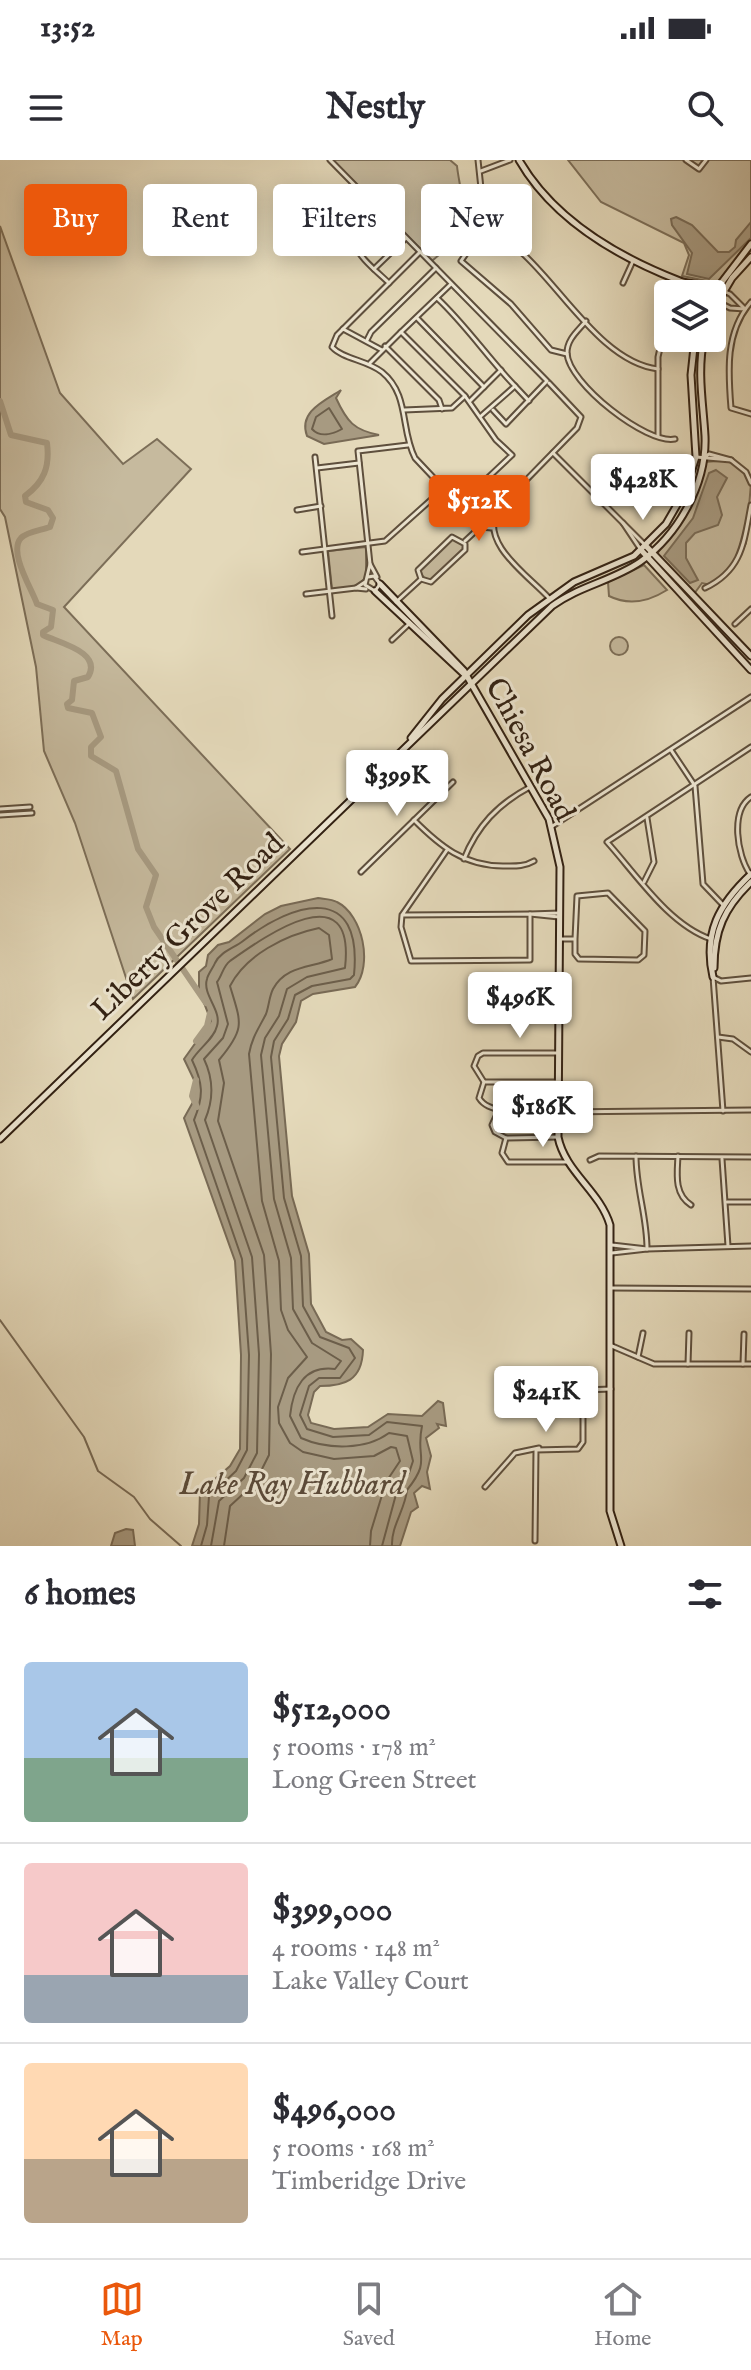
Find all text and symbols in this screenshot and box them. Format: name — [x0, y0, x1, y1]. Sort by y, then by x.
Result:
text: 13:52 — [40, 9, 95, 47]
text: Nestly — [326, 85, 425, 131]
icon: menu — [24, 86, 68, 130]
icon: search — [683, 86, 727, 130]
chip: Buy — [24, 184, 127, 256]
chip: Rent — [143, 184, 257, 256]
chip: Filters — [273, 184, 405, 256]
chip: New — [421, 184, 532, 256]
map controls — [654, 280, 726, 352]
button: layers — [654, 280, 726, 352]
pin: $428K — [587, 454, 699, 522]
text: $428K — [609, 463, 677, 496]
pin: $512K — [423, 475, 535, 543]
text: $512K — [447, 484, 511, 517]
street label: Chiesa Road — [476, 672, 583, 829]
pin: $399K — [341, 750, 453, 818]
text: $399K — [364, 759, 430, 792]
street label: Liberty Grove Road — [84, 825, 294, 1029]
pin: $496K — [464, 972, 576, 1040]
text: $496K — [486, 981, 554, 1014]
pin: $186K — [487, 1081, 599, 1149]
text: $186K — [511, 1090, 575, 1123]
pin: $241K — [490, 1366, 602, 1434]
text: $241K — [512, 1375, 580, 1408]
water label: Lake Ray Hubbard — [178, 1465, 407, 1506]
icon: filters — [683, 1572, 727, 1616]
text: 6 homes — [24, 1573, 136, 1616]
text: $512,000 — [272, 1688, 391, 1731]
icon: home — [88, 1694, 184, 1790]
text: 5 rooms · 178 m² — [272, 1731, 436, 1764]
text: Long Green Street — [272, 1764, 477, 1797]
text: $399,000 — [272, 1889, 392, 1932]
icon: home — [88, 1895, 184, 1991]
text: 4 rooms · 148 m² — [272, 1932, 440, 1965]
text: Lake Valley Court — [272, 1965, 469, 1998]
text: $496,000 — [272, 2089, 396, 2132]
icon: home — [88, 2095, 184, 2191]
text: 5 rooms · 168 m² — [272, 2132, 435, 2165]
text: Timberidge Drive — [272, 2165, 466, 2198]
tab: Map — [100, 2277, 144, 2353]
tab: Saved — [343, 2277, 395, 2353]
tab: Home — [594, 2277, 651, 2353]

